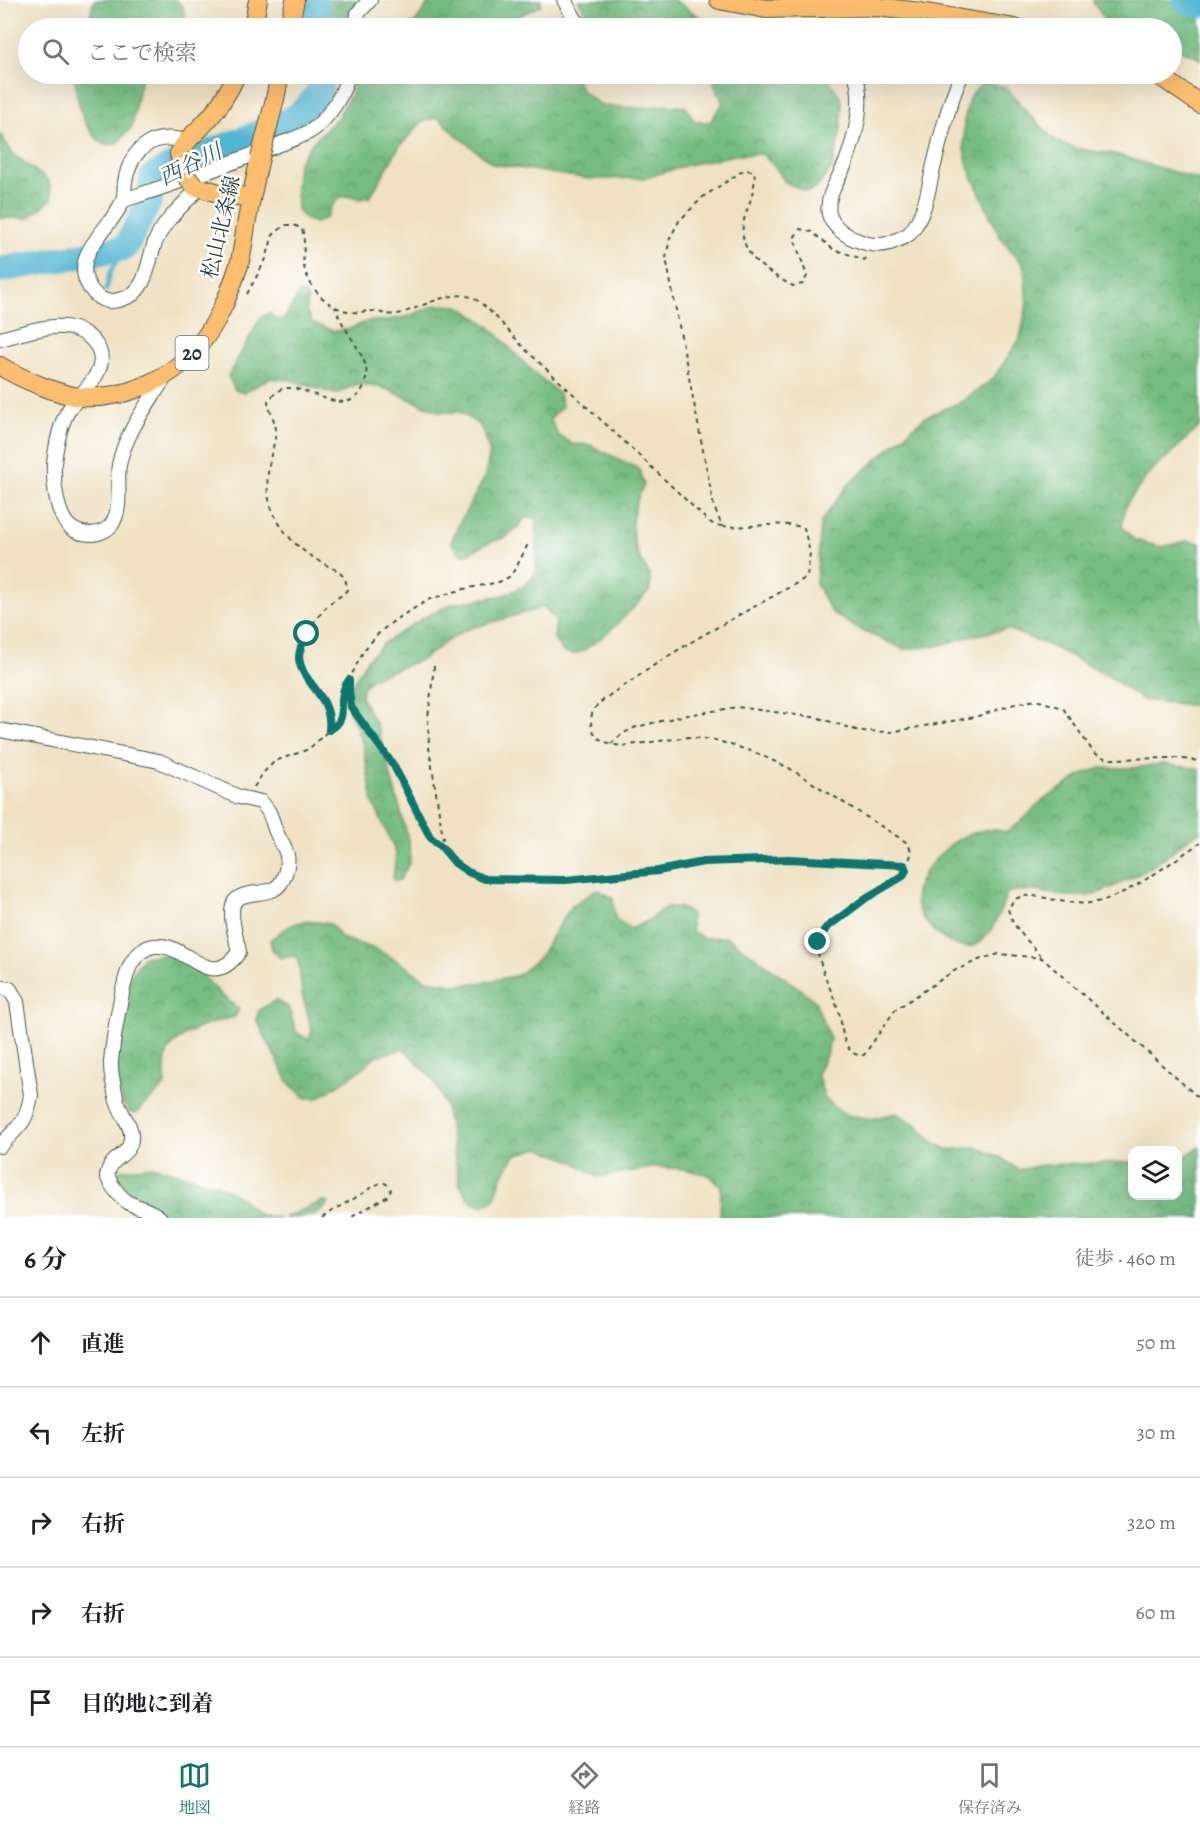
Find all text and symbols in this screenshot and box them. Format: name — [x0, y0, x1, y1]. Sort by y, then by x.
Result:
search box — [18, 18, 1182, 84]
icon: search — [39, 35, 72, 68]
text: ここで検索 — [87, 38, 197, 68]
water label: 西谷川 — [154, 136, 228, 193]
street label: 松山北条線 — [196, 173, 246, 281]
road number: 20 — [176, 336, 208, 370]
route start — [293, 620, 319, 646]
route end — [804, 928, 830, 954]
map controls — [1128, 1146, 1182, 1200]
button: layers — [1128, 1146, 1182, 1200]
text: 6 分 — [24, 1242, 67, 1277]
text: 徒歩 · 460 m — [1075, 1245, 1176, 1272]
icon: ahead — [24, 1326, 57, 1359]
text: 直進 — [81, 1329, 125, 1359]
text: 50 m — [1136, 1329, 1176, 1356]
icon: left — [24, 1416, 57, 1449]
text: 左折 — [81, 1419, 125, 1449]
text: 30 m — [1136, 1419, 1176, 1446]
icon: right — [24, 1506, 57, 1539]
text: 右折 — [81, 1509, 125, 1539]
text: 320 m — [1127, 1509, 1176, 1536]
icon: right — [24, 1596, 57, 1629]
text: 右折 — [81, 1599, 125, 1629]
text: 60 m — [1136, 1599, 1176, 1626]
icon: arrive — [24, 1686, 57, 1719]
text: 目的地に到着 — [81, 1689, 213, 1719]
tab: 地図 — [178, 1759, 211, 1819]
tab: 経路 — [568, 1759, 601, 1819]
tab: 保存済み — [958, 1759, 1022, 1819]

